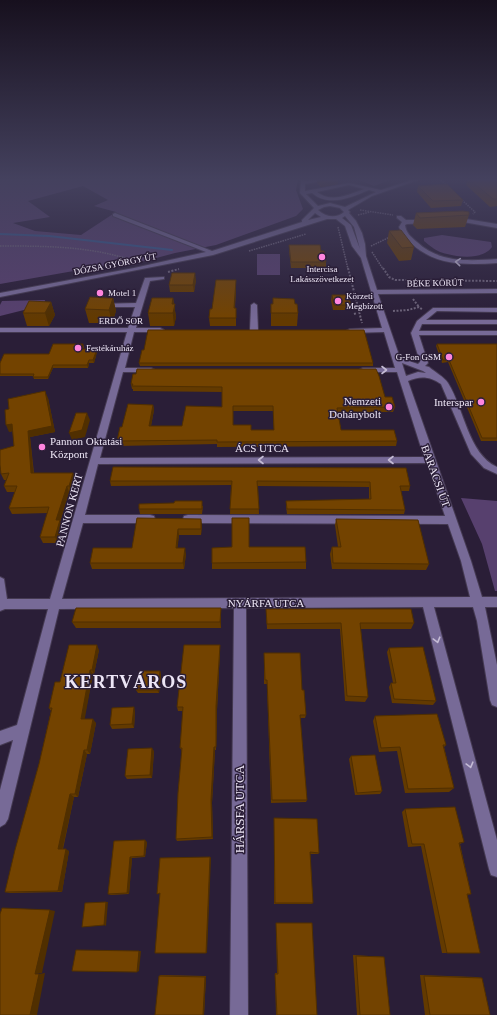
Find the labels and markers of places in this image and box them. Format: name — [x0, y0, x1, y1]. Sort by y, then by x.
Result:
marker: Intercisa Lakásszövetkezet — [317, 252, 327, 262]
place label: Intercisa Lakásszövetkezet — [290, 264, 354, 284]
marker: Motel 1 — [95, 288, 105, 298]
place label: Motel 1 — [108, 288, 136, 298]
place label: Körzeti Megbízott — [346, 291, 383, 311]
marker: Körzeti Megbízott — [333, 296, 343, 306]
marker: Festékáruház — [73, 343, 83, 353]
place label: Festékáruház — [86, 343, 133, 353]
place label: G-Fon GSM — [396, 352, 441, 362]
marker: G-Fon GSM — [444, 352, 454, 362]
place label: Nemzeti Dohánybolt — [329, 395, 381, 420]
place label: Interspar — [434, 396, 473, 408]
marker: Interspar — [476, 397, 486, 407]
marker: Nemzeti Dohánybolt — [384, 402, 394, 412]
place label: Pannon Oktatási Központ — [50, 435, 122, 460]
marker: Pannon Oktatási Központ — [37, 442, 47, 452]

